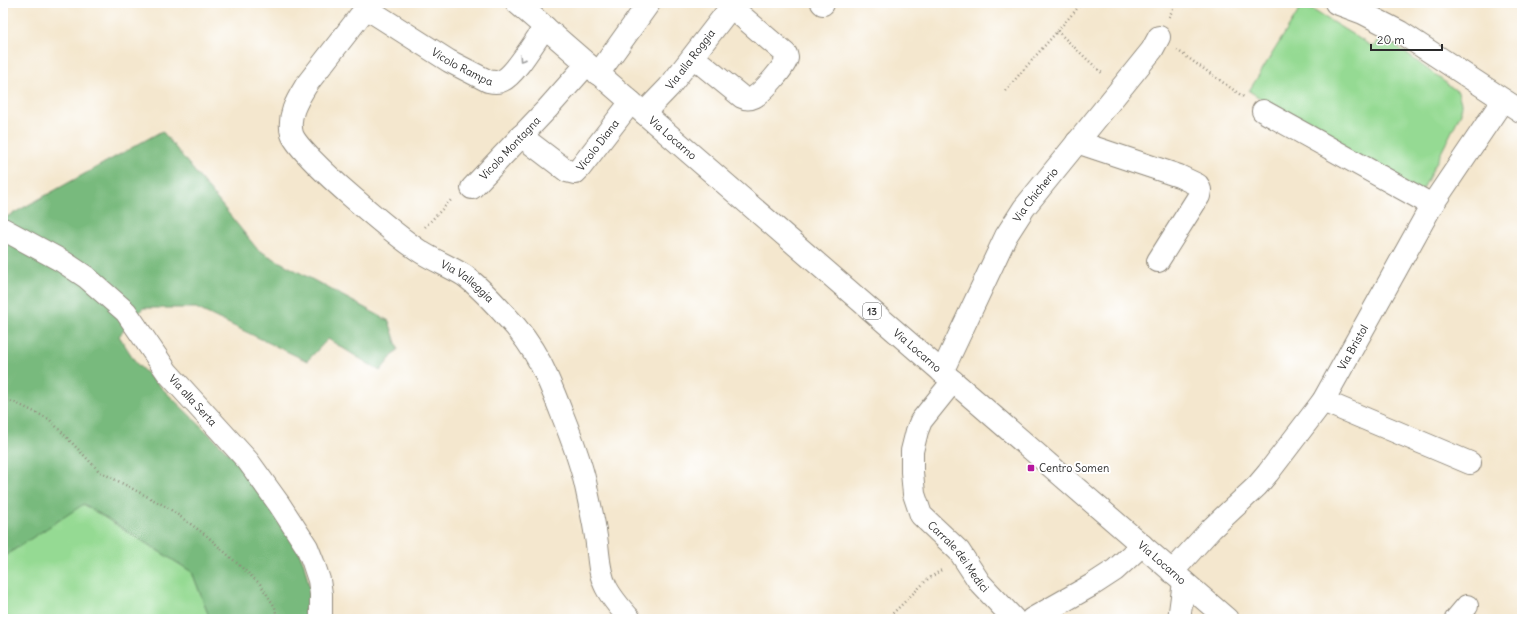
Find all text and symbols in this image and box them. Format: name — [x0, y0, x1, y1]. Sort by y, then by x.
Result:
street label: Via alla Roggia — [663, 26, 718, 92]
scale bar — [1371, 26, 1442, 52]
text: 20 m — [1377, 32, 1405, 47]
street label: Vicolo Rampa — [429, 45, 494, 89]
one-way arrow — [519, 55, 527, 62]
street label: Vicolo Montagna — [476, 113, 543, 183]
street label: Via Locarno — [646, 113, 700, 163]
street label: Vicolo Diana — [573, 117, 622, 174]
street label: Via Chicherio — [1010, 165, 1061, 225]
street label: Via Valleggia — [438, 257, 497, 305]
road number: 13 — [863, 303, 881, 319]
street label: Via Bristol — [1335, 322, 1371, 373]
street label: Via Locarno — [890, 326, 944, 375]
street label: Via alla Serta — [166, 372, 220, 429]
place label: Centro Somen — [1039, 461, 1109, 475]
marker: Centro Somen — [1026, 463, 1036, 473]
street label: Carrale dei Medici — [925, 518, 992, 595]
street label: Via Locarno — [1135, 538, 1189, 587]

